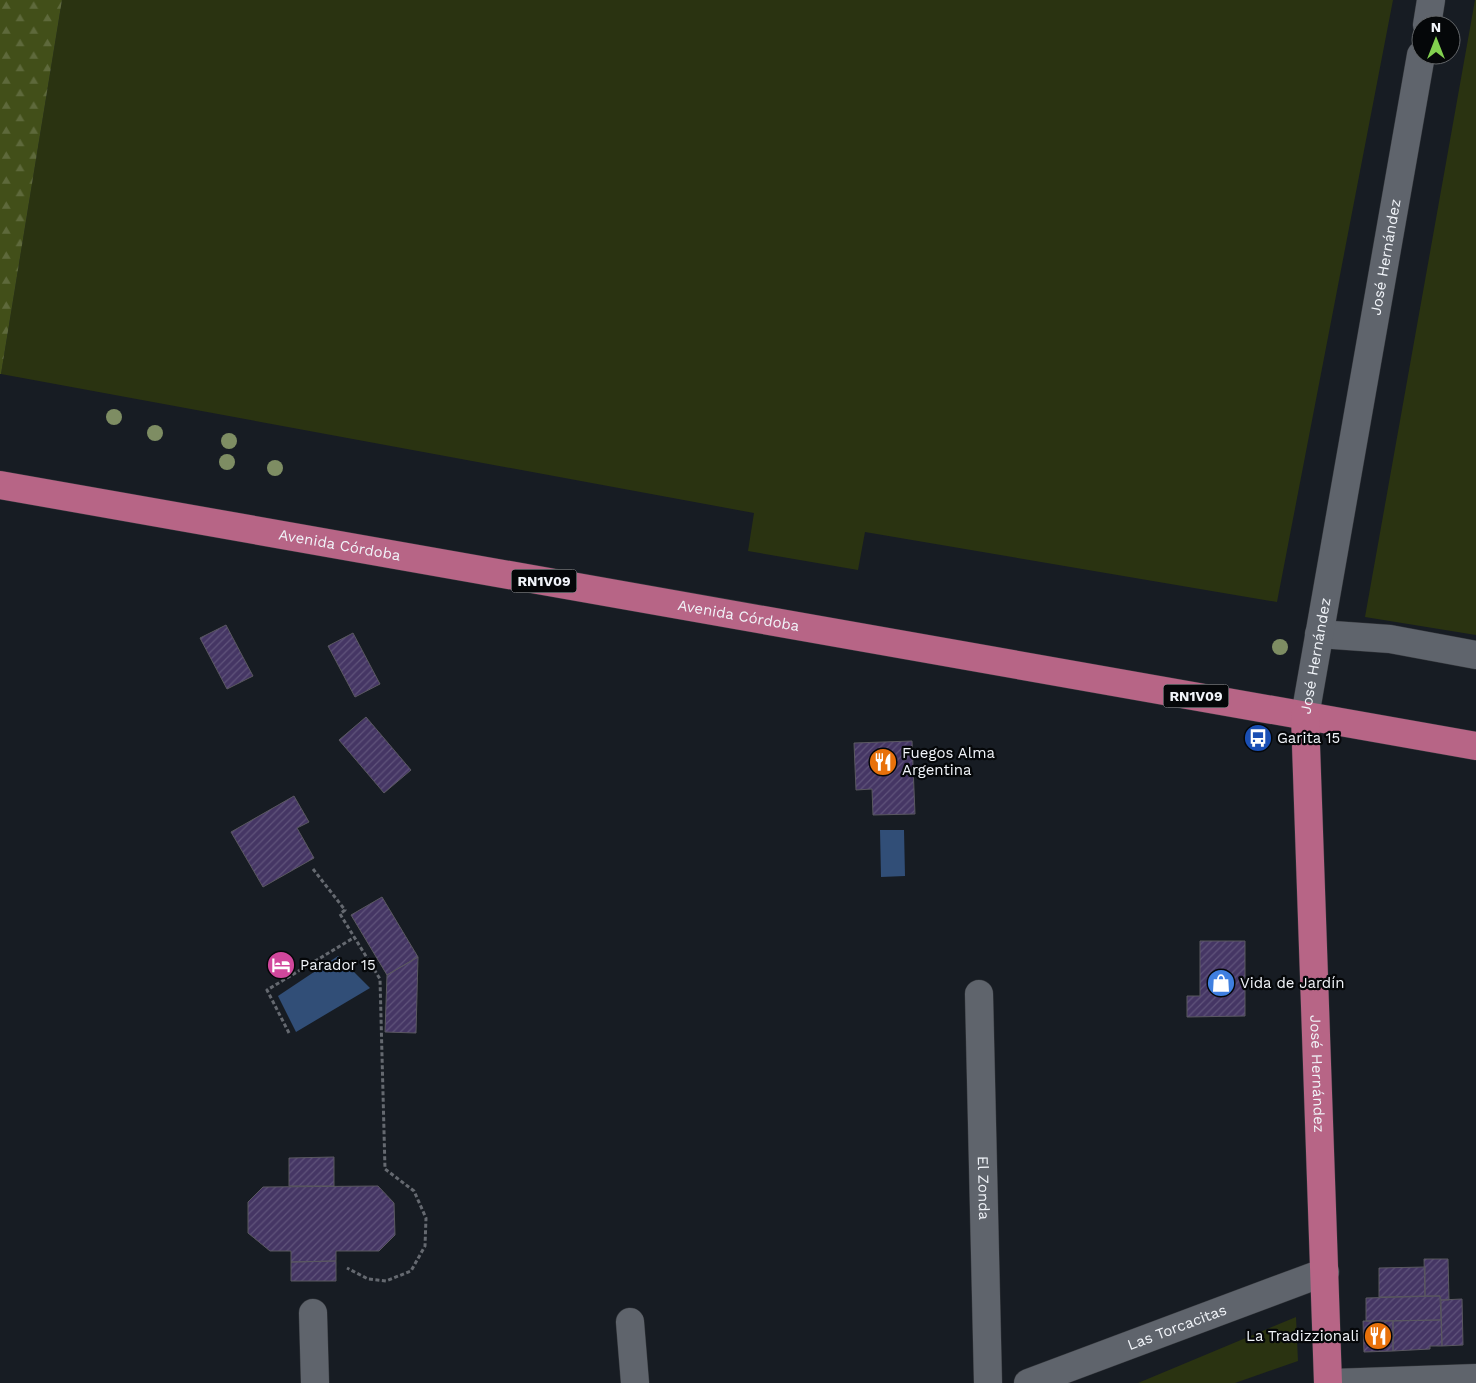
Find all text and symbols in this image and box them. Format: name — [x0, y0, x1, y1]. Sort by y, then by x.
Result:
north arrow — [1411, 15, 1461, 65]
text: N — [1431, 19, 1441, 35]
street label: José Hernández — [1366, 197, 1405, 317]
street label: Avenida Córdoba — [277, 525, 403, 565]
road number: RN1V09 — [512, 570, 576, 592]
street label: Avenida Córdoba — [676, 596, 801, 635]
street label: José Hernández — [1296, 596, 1335, 716]
road number: RN1V09 — [1164, 684, 1228, 708]
bus stop icon: Garita 15 — [1243, 723, 1273, 753]
place label: Garita 15 — [1277, 729, 1340, 747]
place label: Fuegos Alma Argentina — [902, 744, 996, 779]
restaurant icon: Fuegos Alma Argentina — [868, 747, 898, 777]
hotel icon: Parador 15 — [266, 950, 296, 980]
place label: Parador 15 — [300, 956, 376, 974]
shop icon: Vida de Jardín — [1206, 968, 1236, 998]
place label: Vida de Jardín — [1240, 974, 1344, 992]
street label: José Hernández — [1306, 1015, 1328, 1133]
street label: El Zonda — [974, 1156, 993, 1221]
street label: Las Torcacitas — [1125, 1301, 1229, 1354]
restaurant icon: La Tradizzionali — [1363, 1321, 1393, 1351]
place label: La Tradizzionali — [1246, 1327, 1359, 1345]

